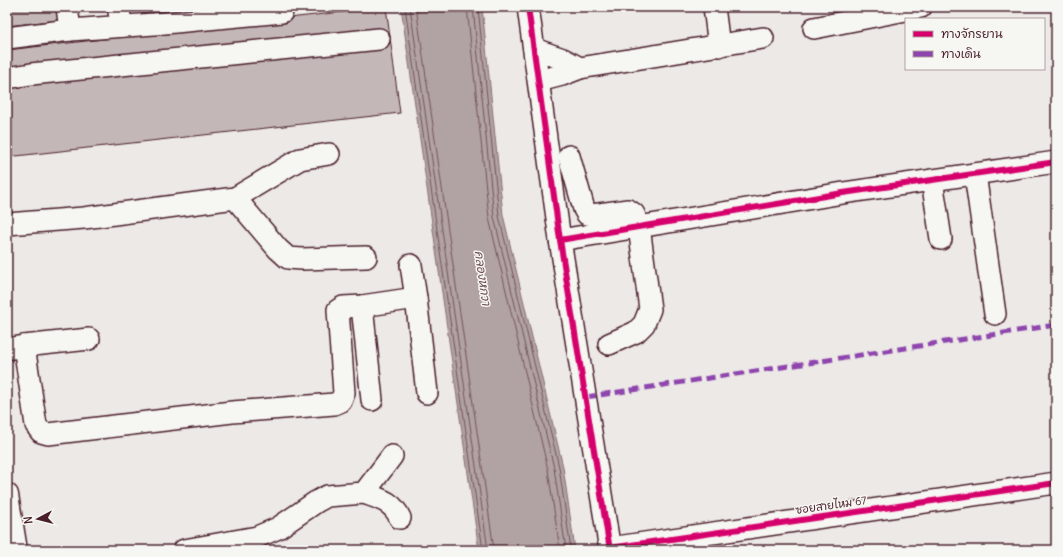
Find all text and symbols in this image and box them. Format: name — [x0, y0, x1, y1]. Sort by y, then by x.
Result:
legend — [905, 18, 1045, 70]
text: ทางจักรยาน — [941, 26, 1003, 41]
text: ทางเดิน — [941, 46, 981, 61]
water label: คลองหกวา — [472, 250, 494, 307]
street label: ซอยสายไหม 67 — [794, 492, 868, 517]
north arrow — [18, 499, 58, 539]
text: N — [21, 516, 35, 525]

